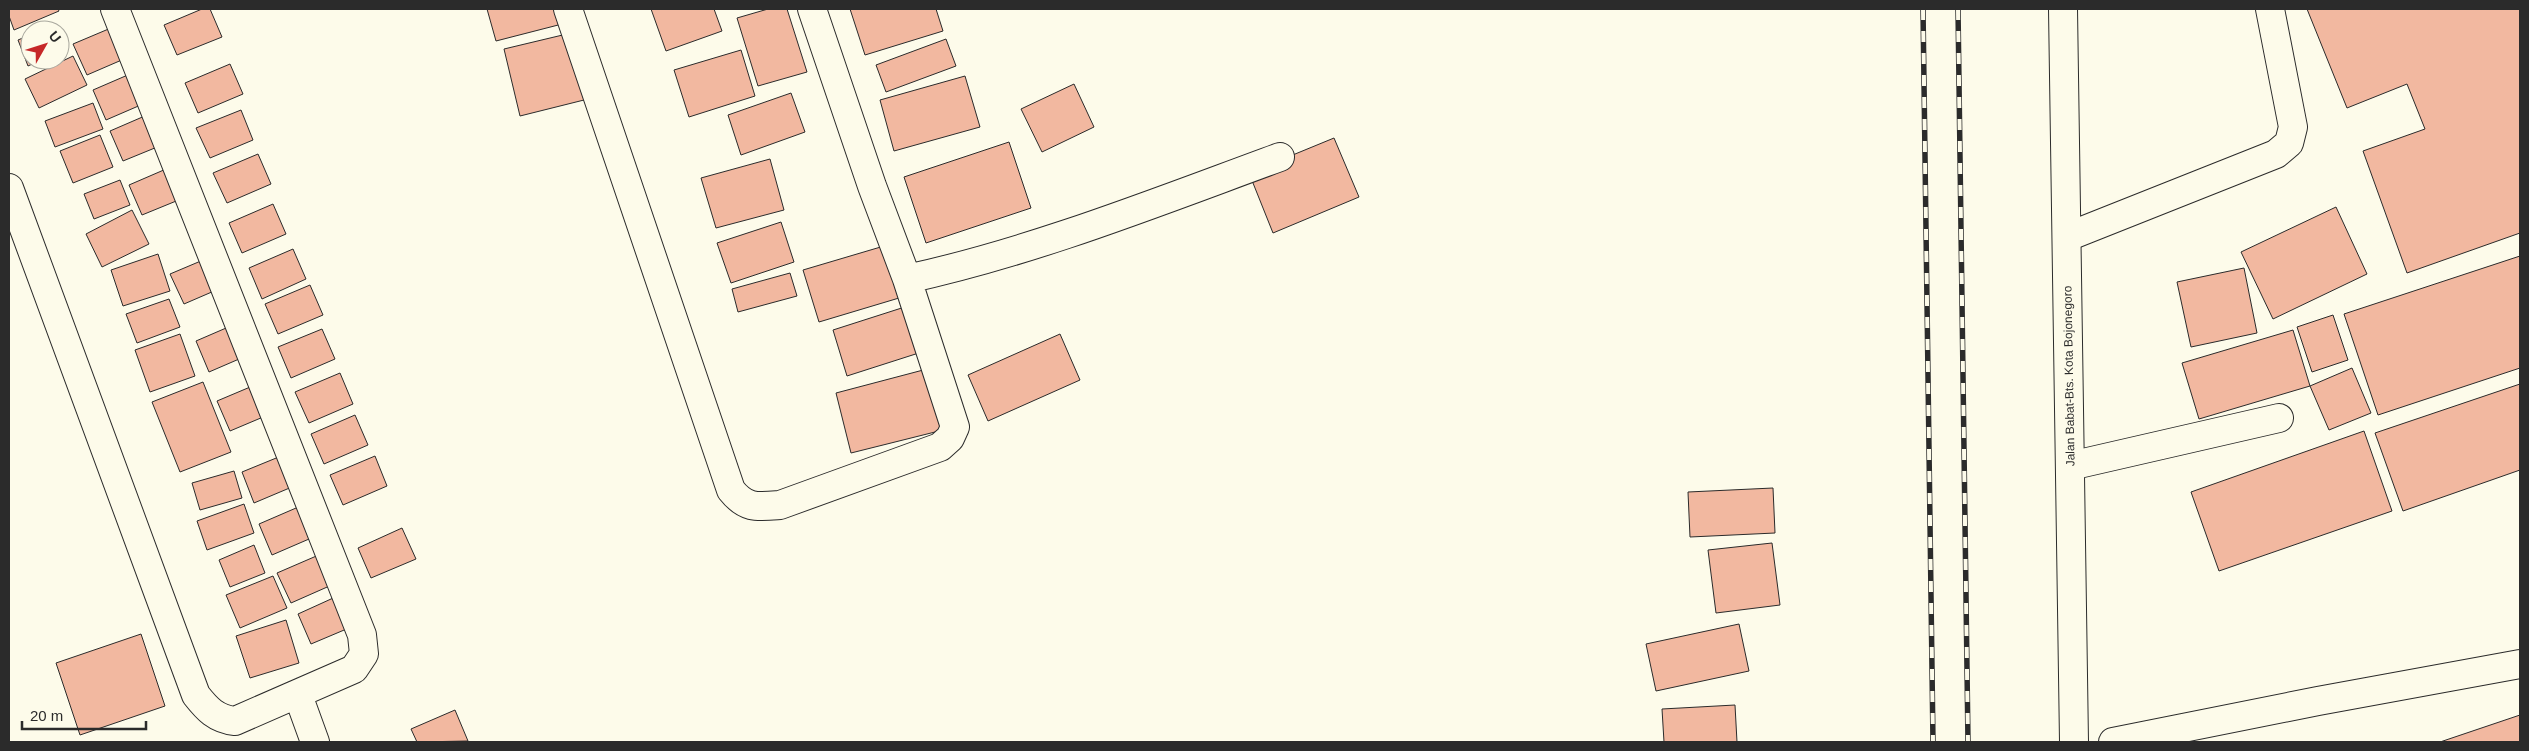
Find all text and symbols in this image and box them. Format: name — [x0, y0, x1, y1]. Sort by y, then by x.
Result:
north arrow — [20, 20, 70, 70]
text: U — [46, 28, 65, 46]
street label: Jalan Babat-Bts. Kota Bojonegoro — [2060, 285, 2078, 467]
scale bar — [22, 698, 146, 730]
text: 20 m — [30, 707, 63, 724]

